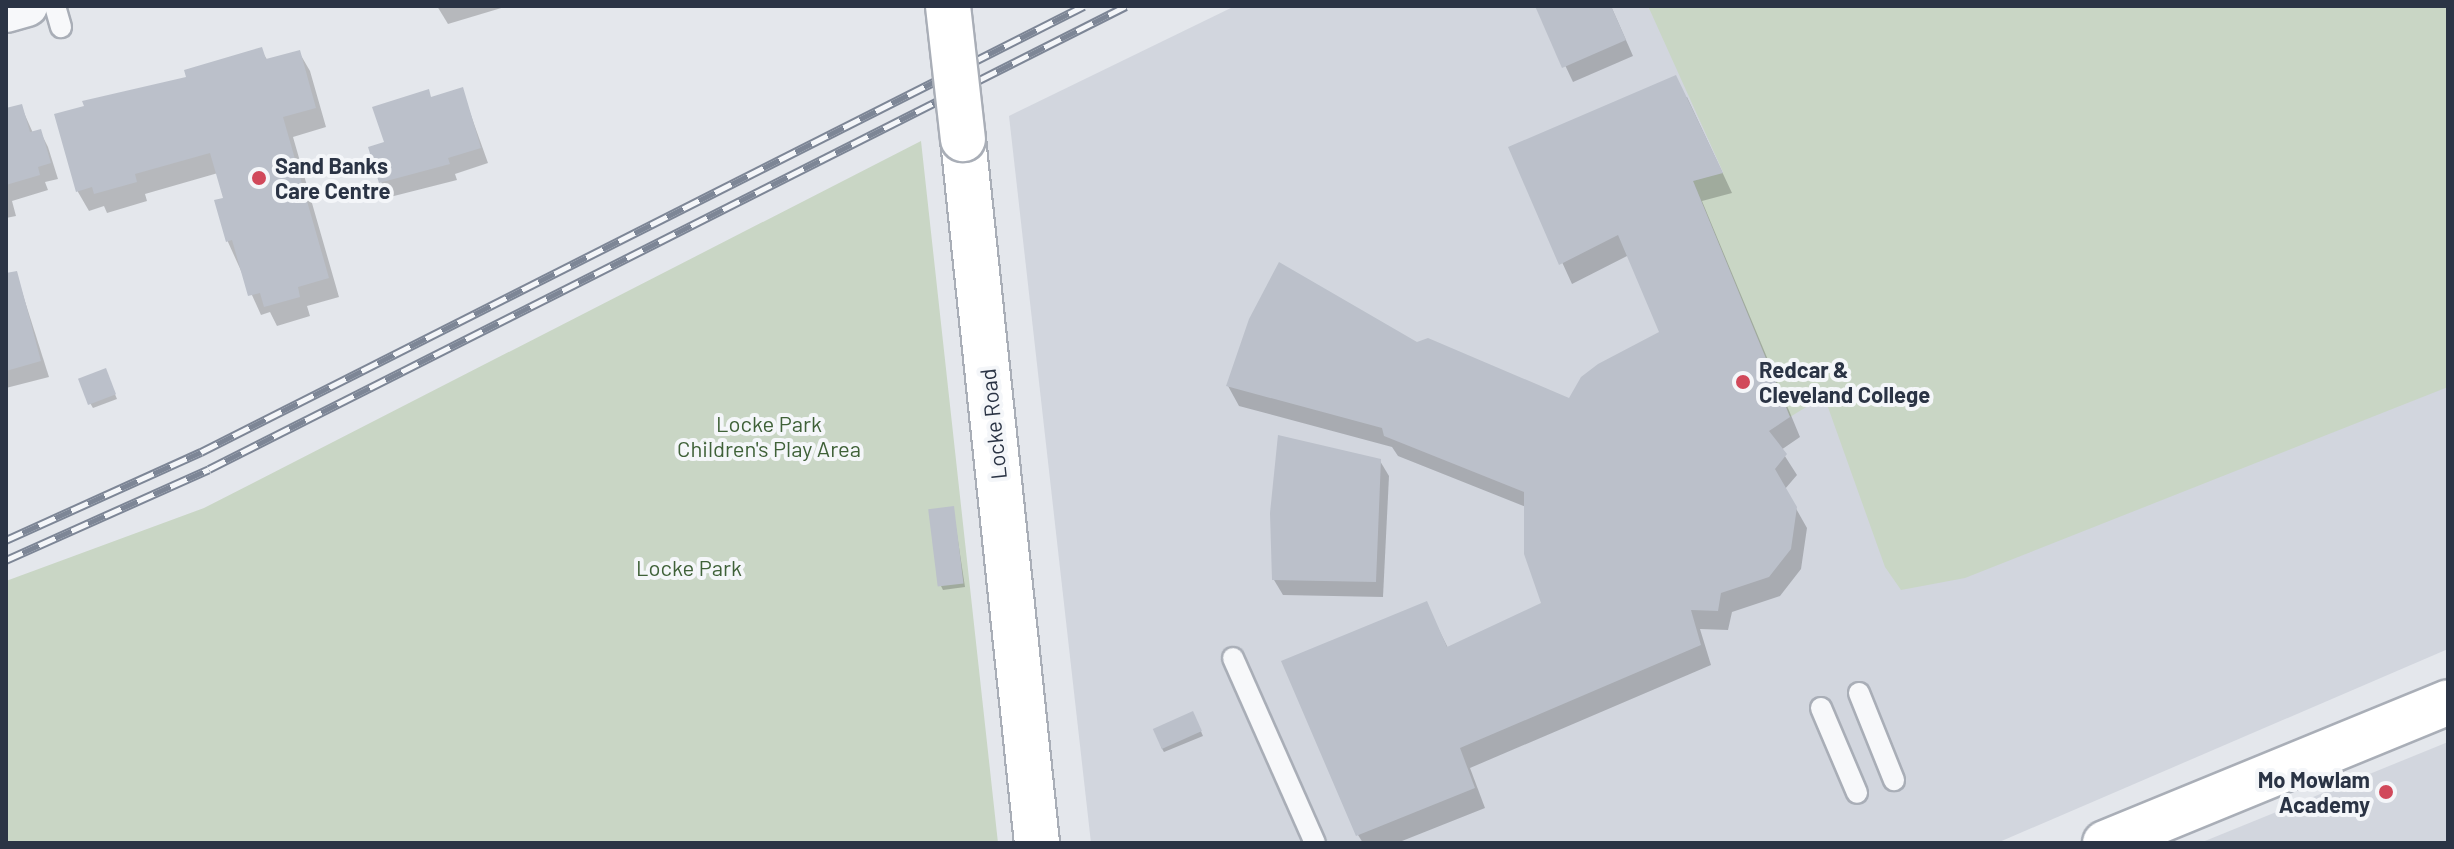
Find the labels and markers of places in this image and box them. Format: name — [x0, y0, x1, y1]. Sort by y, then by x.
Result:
place label: Sand Banks Care Centre — [275, 152, 390, 204]
marker: Sand Banks Care Centre — [250, 169, 268, 187]
place label: Redcar & Cleveland College — [1759, 356, 1930, 408]
marker: Redcar & Cleveland College — [1734, 373, 1752, 391]
place label: Mo Mowlam Academy — [2258, 766, 2370, 818]
marker: Mo Mowlam Academy — [2377, 783, 2395, 801]

